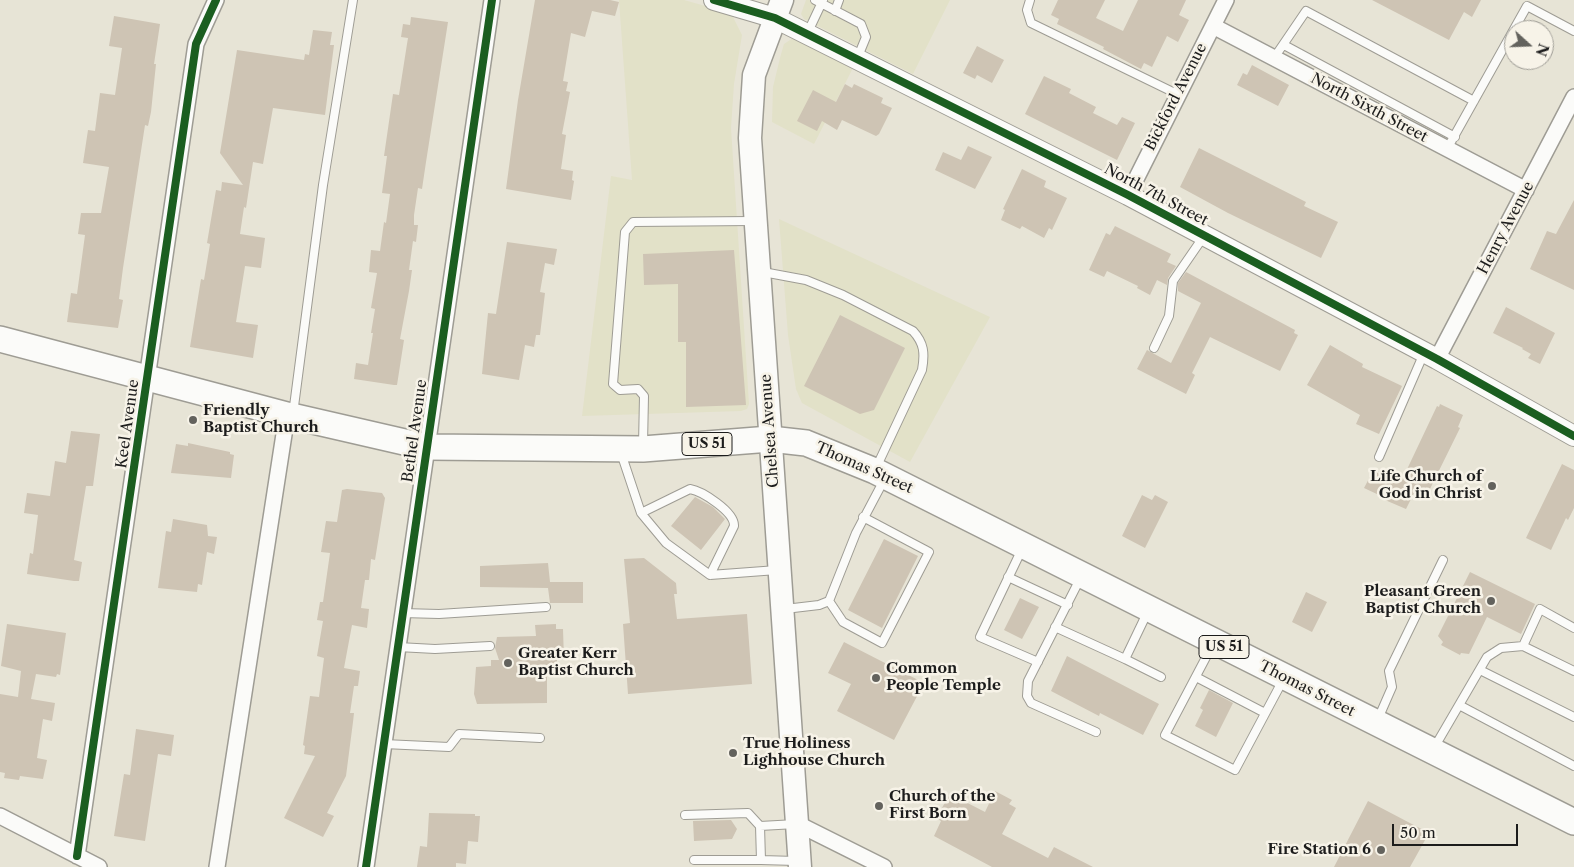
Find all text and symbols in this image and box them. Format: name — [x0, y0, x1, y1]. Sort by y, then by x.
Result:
north arrow — [1504, 20, 1554, 70]
street label: Bickford Avenue — [1141, 40, 1211, 154]
text: N — [1532, 41, 1553, 59]
street label: North Sixth Street — [1308, 70, 1430, 146]
street label: North 7th Street — [1101, 160, 1211, 230]
street label: Henry Avenue — [1474, 179, 1538, 277]
street label: Chelsea Avenue — [757, 374, 783, 488]
street label: Keel Avenue — [113, 378, 143, 470]
street label: Bethel Avenue — [399, 378, 431, 484]
place label: Friendly Baptist Church — [203, 402, 319, 437]
marker: Friendly Baptist Church — [187, 414, 199, 426]
road number: US 51 — [682, 432, 732, 456]
street label: Thomas Street — [812, 438, 916, 498]
place label: Life Church of God in Christ — [1370, 468, 1482, 503]
marker: Life Church of God in Christ — [1486, 480, 1498, 492]
place label: Pleasant Green Baptist Church — [1364, 583, 1481, 618]
marker: Pleasant Green Baptist Church — [1485, 595, 1497, 607]
road number: US 51 — [1199, 636, 1249, 659]
place label: Greater Kerr Baptist Church — [518, 645, 634, 680]
marker: Greater Kerr Baptist Church — [502, 657, 514, 669]
street label: Thomas Street — [1256, 657, 1358, 721]
place label: Common People Temple — [886, 660, 1001, 695]
marker: Common People Temple — [870, 672, 882, 684]
place label: True Holiness Lighhouse Church — [743, 735, 885, 770]
marker: True Holiness Lighhouse Church — [727, 747, 739, 759]
place label: Church of the First Born — [889, 788, 995, 823]
marker: Church of the First Born — [873, 800, 885, 812]
scale bar — [1394, 814, 1520, 846]
text: 50 m — [1400, 823, 1436, 842]
place label: Fire Station 6 — [1267, 841, 1371, 859]
marker: Fire Station 6 — [1375, 844, 1387, 856]

